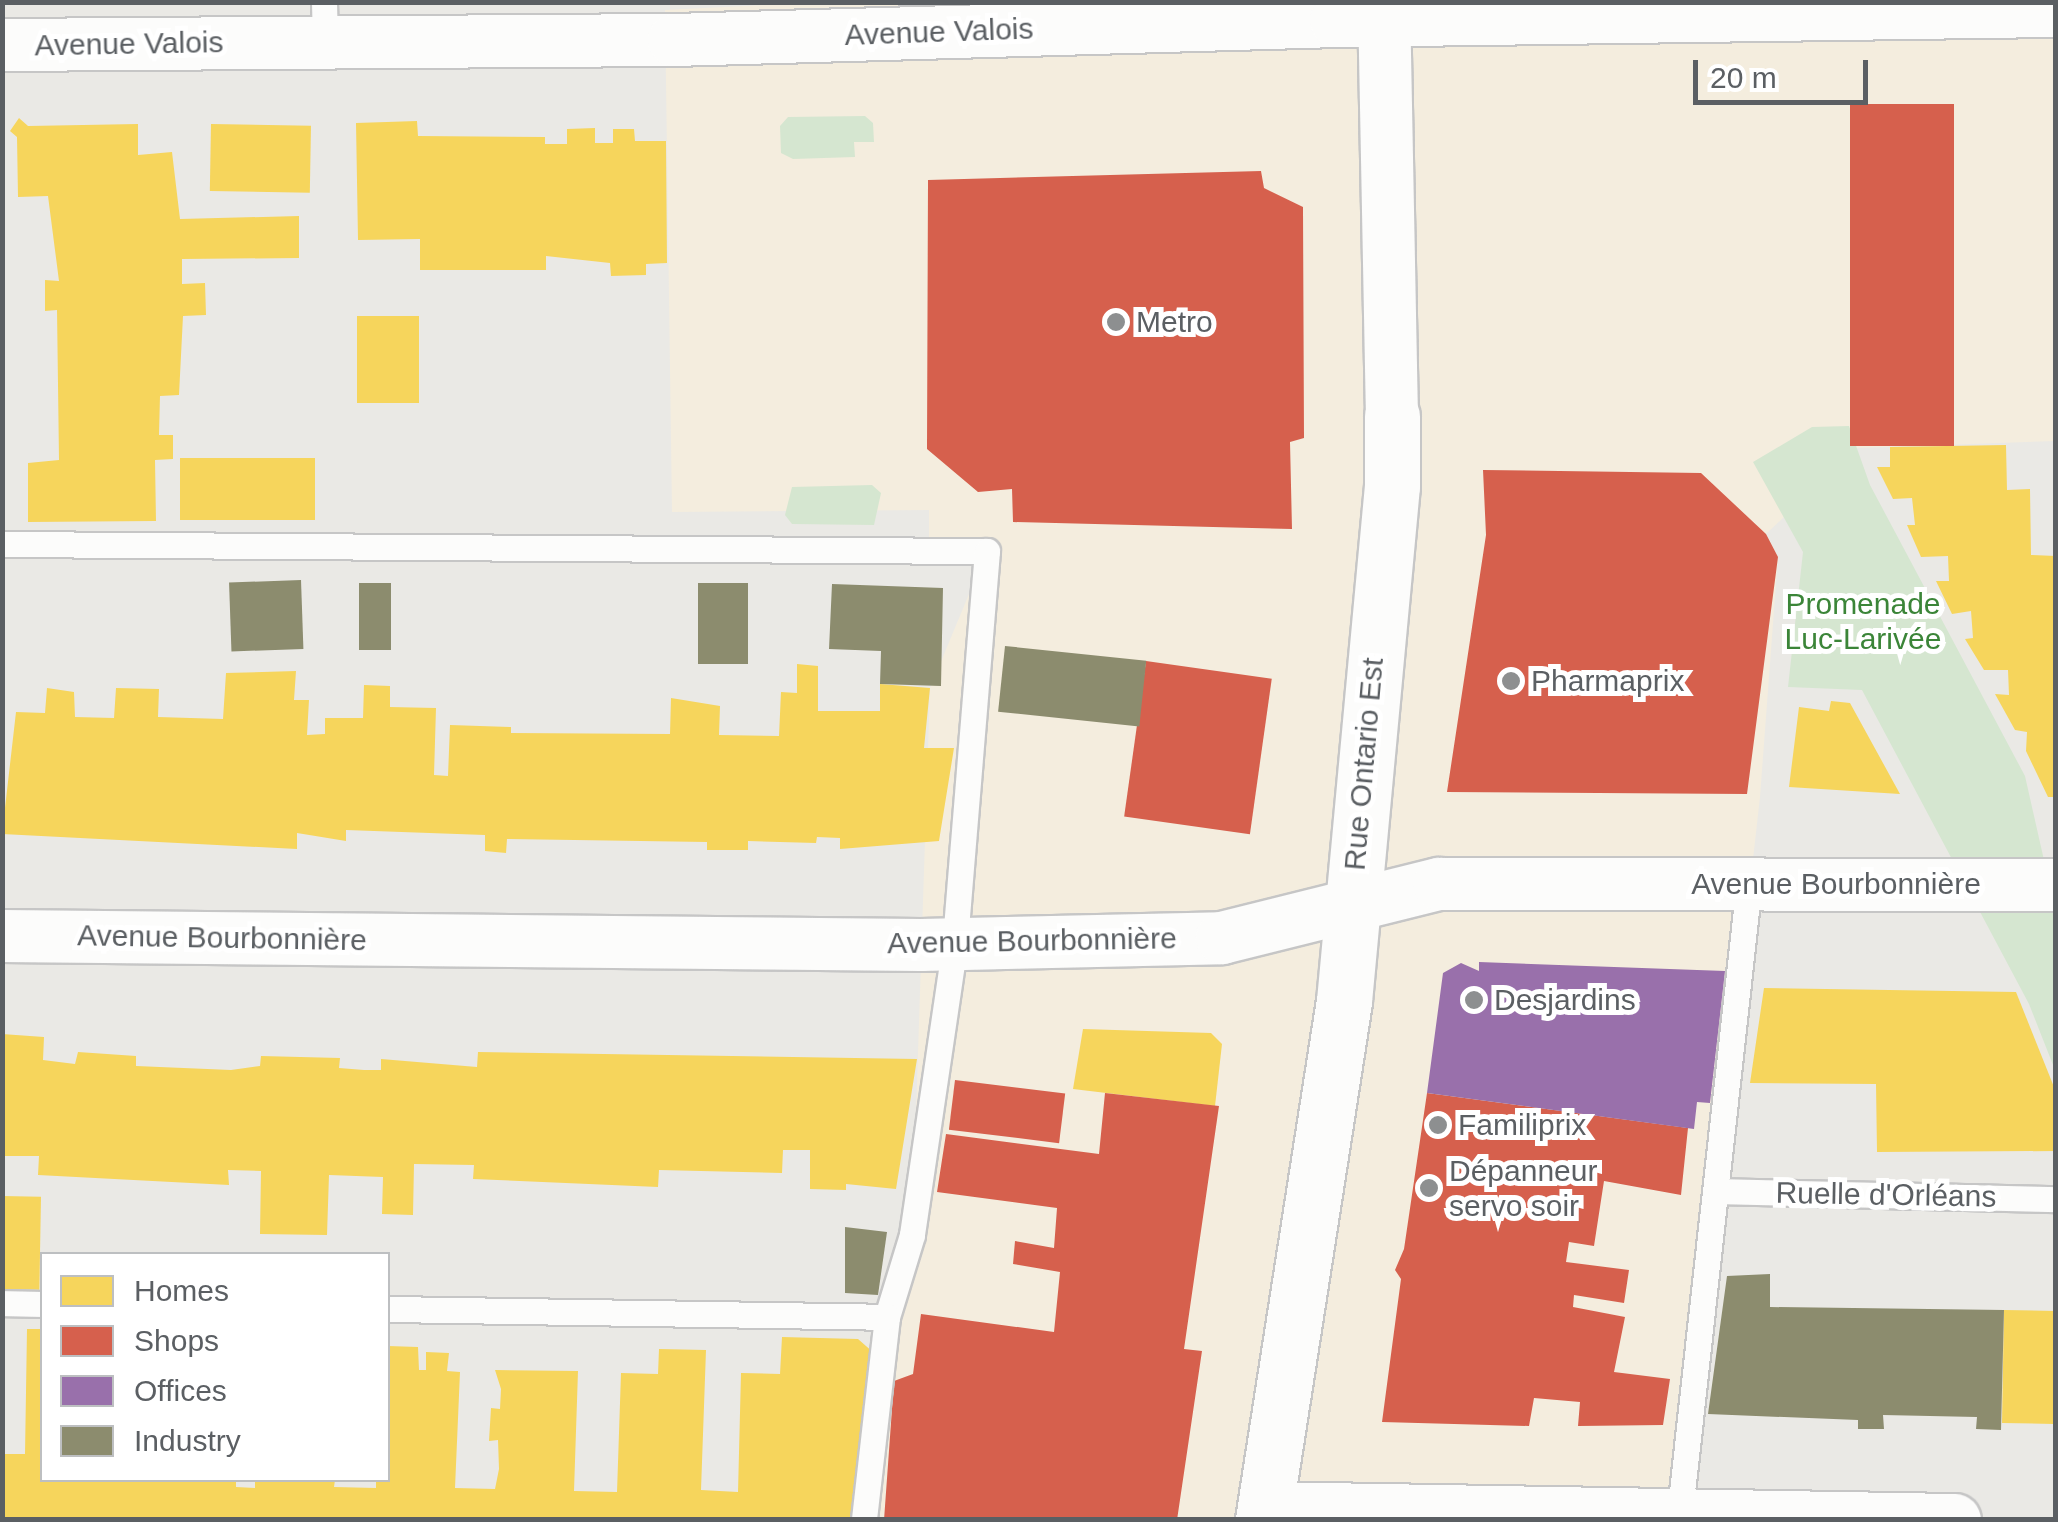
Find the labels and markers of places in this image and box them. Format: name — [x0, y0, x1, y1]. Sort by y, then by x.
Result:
place label: Metro — [1136, 304, 1213, 340]
marker: Metro — [1105, 311, 1127, 333]
place label: Pharmaprix — [1531, 663, 1684, 699]
marker: Pharmaprix — [1500, 670, 1522, 692]
place label: Desjardins — [1494, 982, 1636, 1018]
marker: Desjardins — [1463, 989, 1485, 1011]
place label: Familiprix — [1458, 1107, 1586, 1143]
marker: Familiprix — [1427, 1114, 1449, 1136]
place label: Dépanneur servo soir — [1449, 1153, 1597, 1224]
marker: Dépanneur servo soir — [1418, 1177, 1440, 1199]

